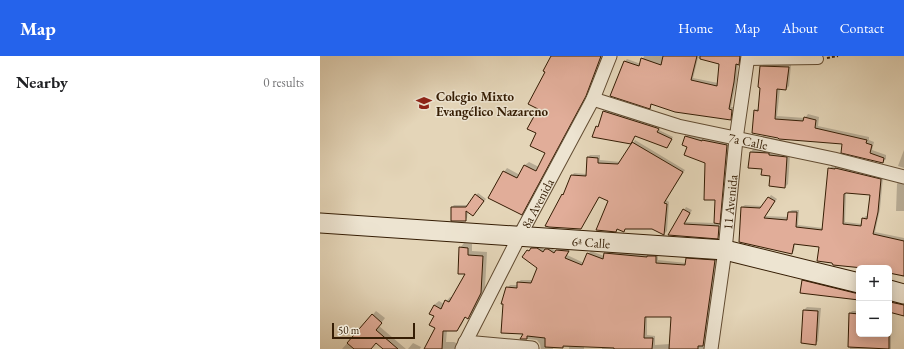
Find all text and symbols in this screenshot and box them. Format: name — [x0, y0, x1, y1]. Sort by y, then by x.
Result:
text: Map — [20, 16, 56, 41]
text: Home — [678, 19, 713, 37]
text: Map — [735, 19, 760, 37]
text: About — [782, 19, 818, 37]
text: Contact — [840, 19, 884, 37]
text: Nearby — [16, 71, 68, 93]
text: 0 results — [263, 74, 304, 91]
place label: Colegio Mixto Evangélico Nazareno — [436, 88, 548, 120]
school or university icon: Colegio Mixto Evangélico Nazareno — [415, 94, 433, 112]
street label: 7a Calle — [727, 129, 769, 154]
street label: 11 Avenida — [719, 173, 742, 231]
street label: 8a Avenida — [517, 175, 558, 231]
street label: 6ª Calle — [571, 233, 611, 252]
map controls — [856, 265, 892, 337]
button: + — [856, 265, 892, 301]
button: − — [856, 301, 892, 337]
scale bar — [332, 321, 415, 340]
text: 50 m — [338, 323, 359, 337]

